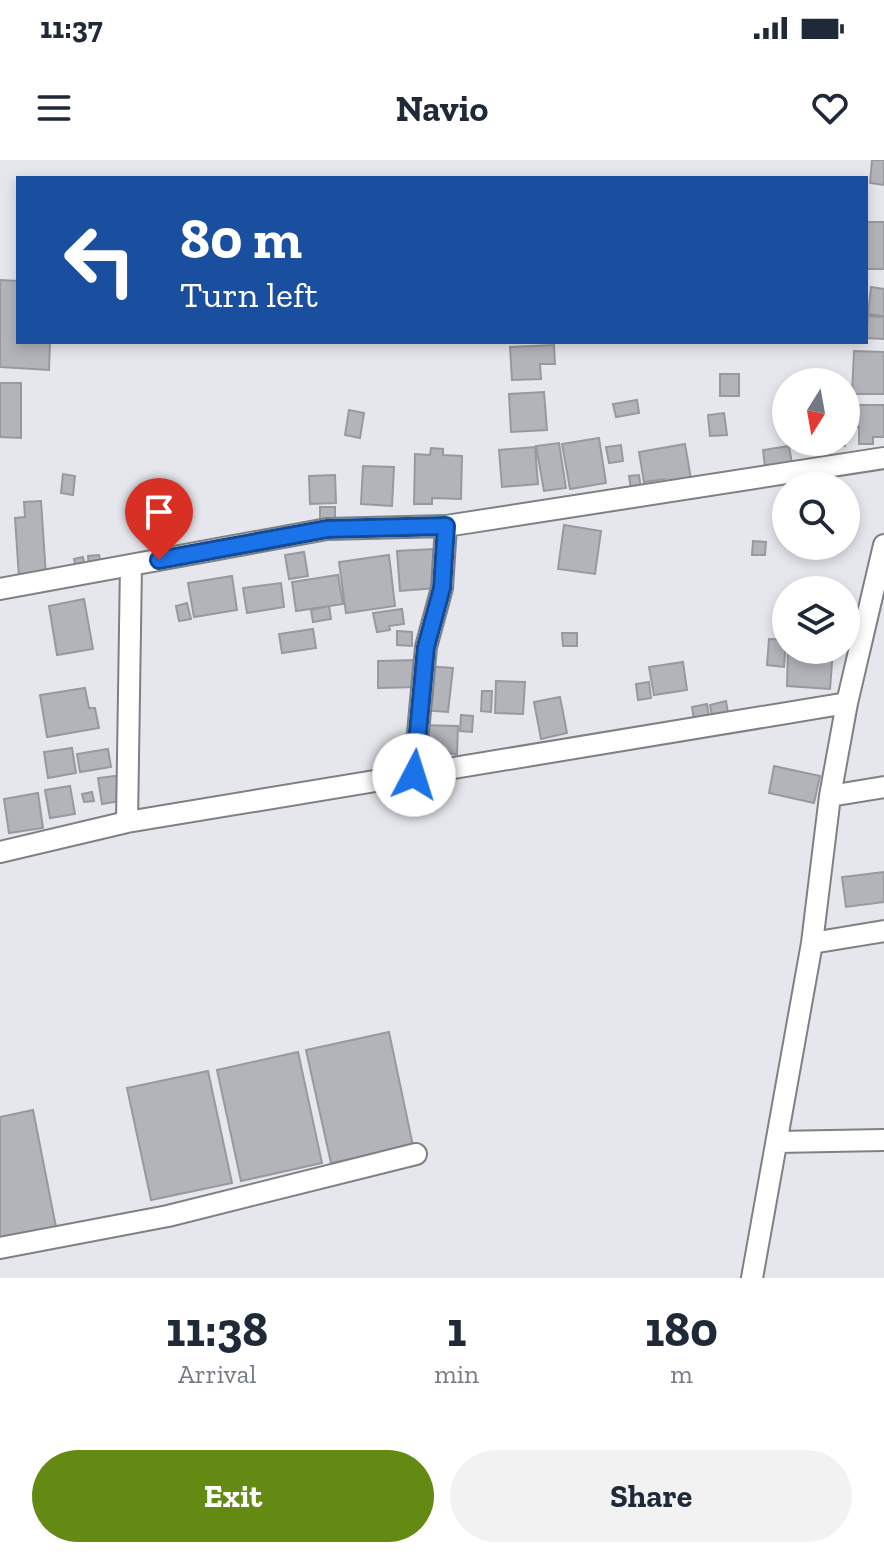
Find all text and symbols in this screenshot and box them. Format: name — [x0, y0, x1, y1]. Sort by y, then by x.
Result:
text: 11:37 — [40, 10, 103, 46]
icon: menu — [32, 86, 76, 130]
icon: heart — [808, 86, 852, 130]
text: Navio — [396, 87, 488, 130]
text: 80 m — [180, 205, 302, 272]
icon: left — [48, 208, 152, 312]
text: Turn left — [180, 273, 318, 316]
north arrow — [772, 368, 860, 456]
map controls — [772, 368, 860, 664]
button: search — [772, 472, 860, 560]
pin — [125, 478, 193, 560]
icon: arrive — [137, 490, 181, 534]
button: layers — [772, 576, 860, 664]
position arrow — [372, 733, 456, 817]
text: 11:38 — [166, 1301, 268, 1358]
text: 1 — [447, 1301, 466, 1358]
text: 180 — [645, 1301, 718, 1358]
text: Arrival — [178, 1358, 256, 1390]
text: min — [434, 1358, 479, 1390]
text: m — [670, 1358, 693, 1390]
button: Exit — [32, 1450, 434, 1542]
button: Share — [450, 1450, 852, 1542]

